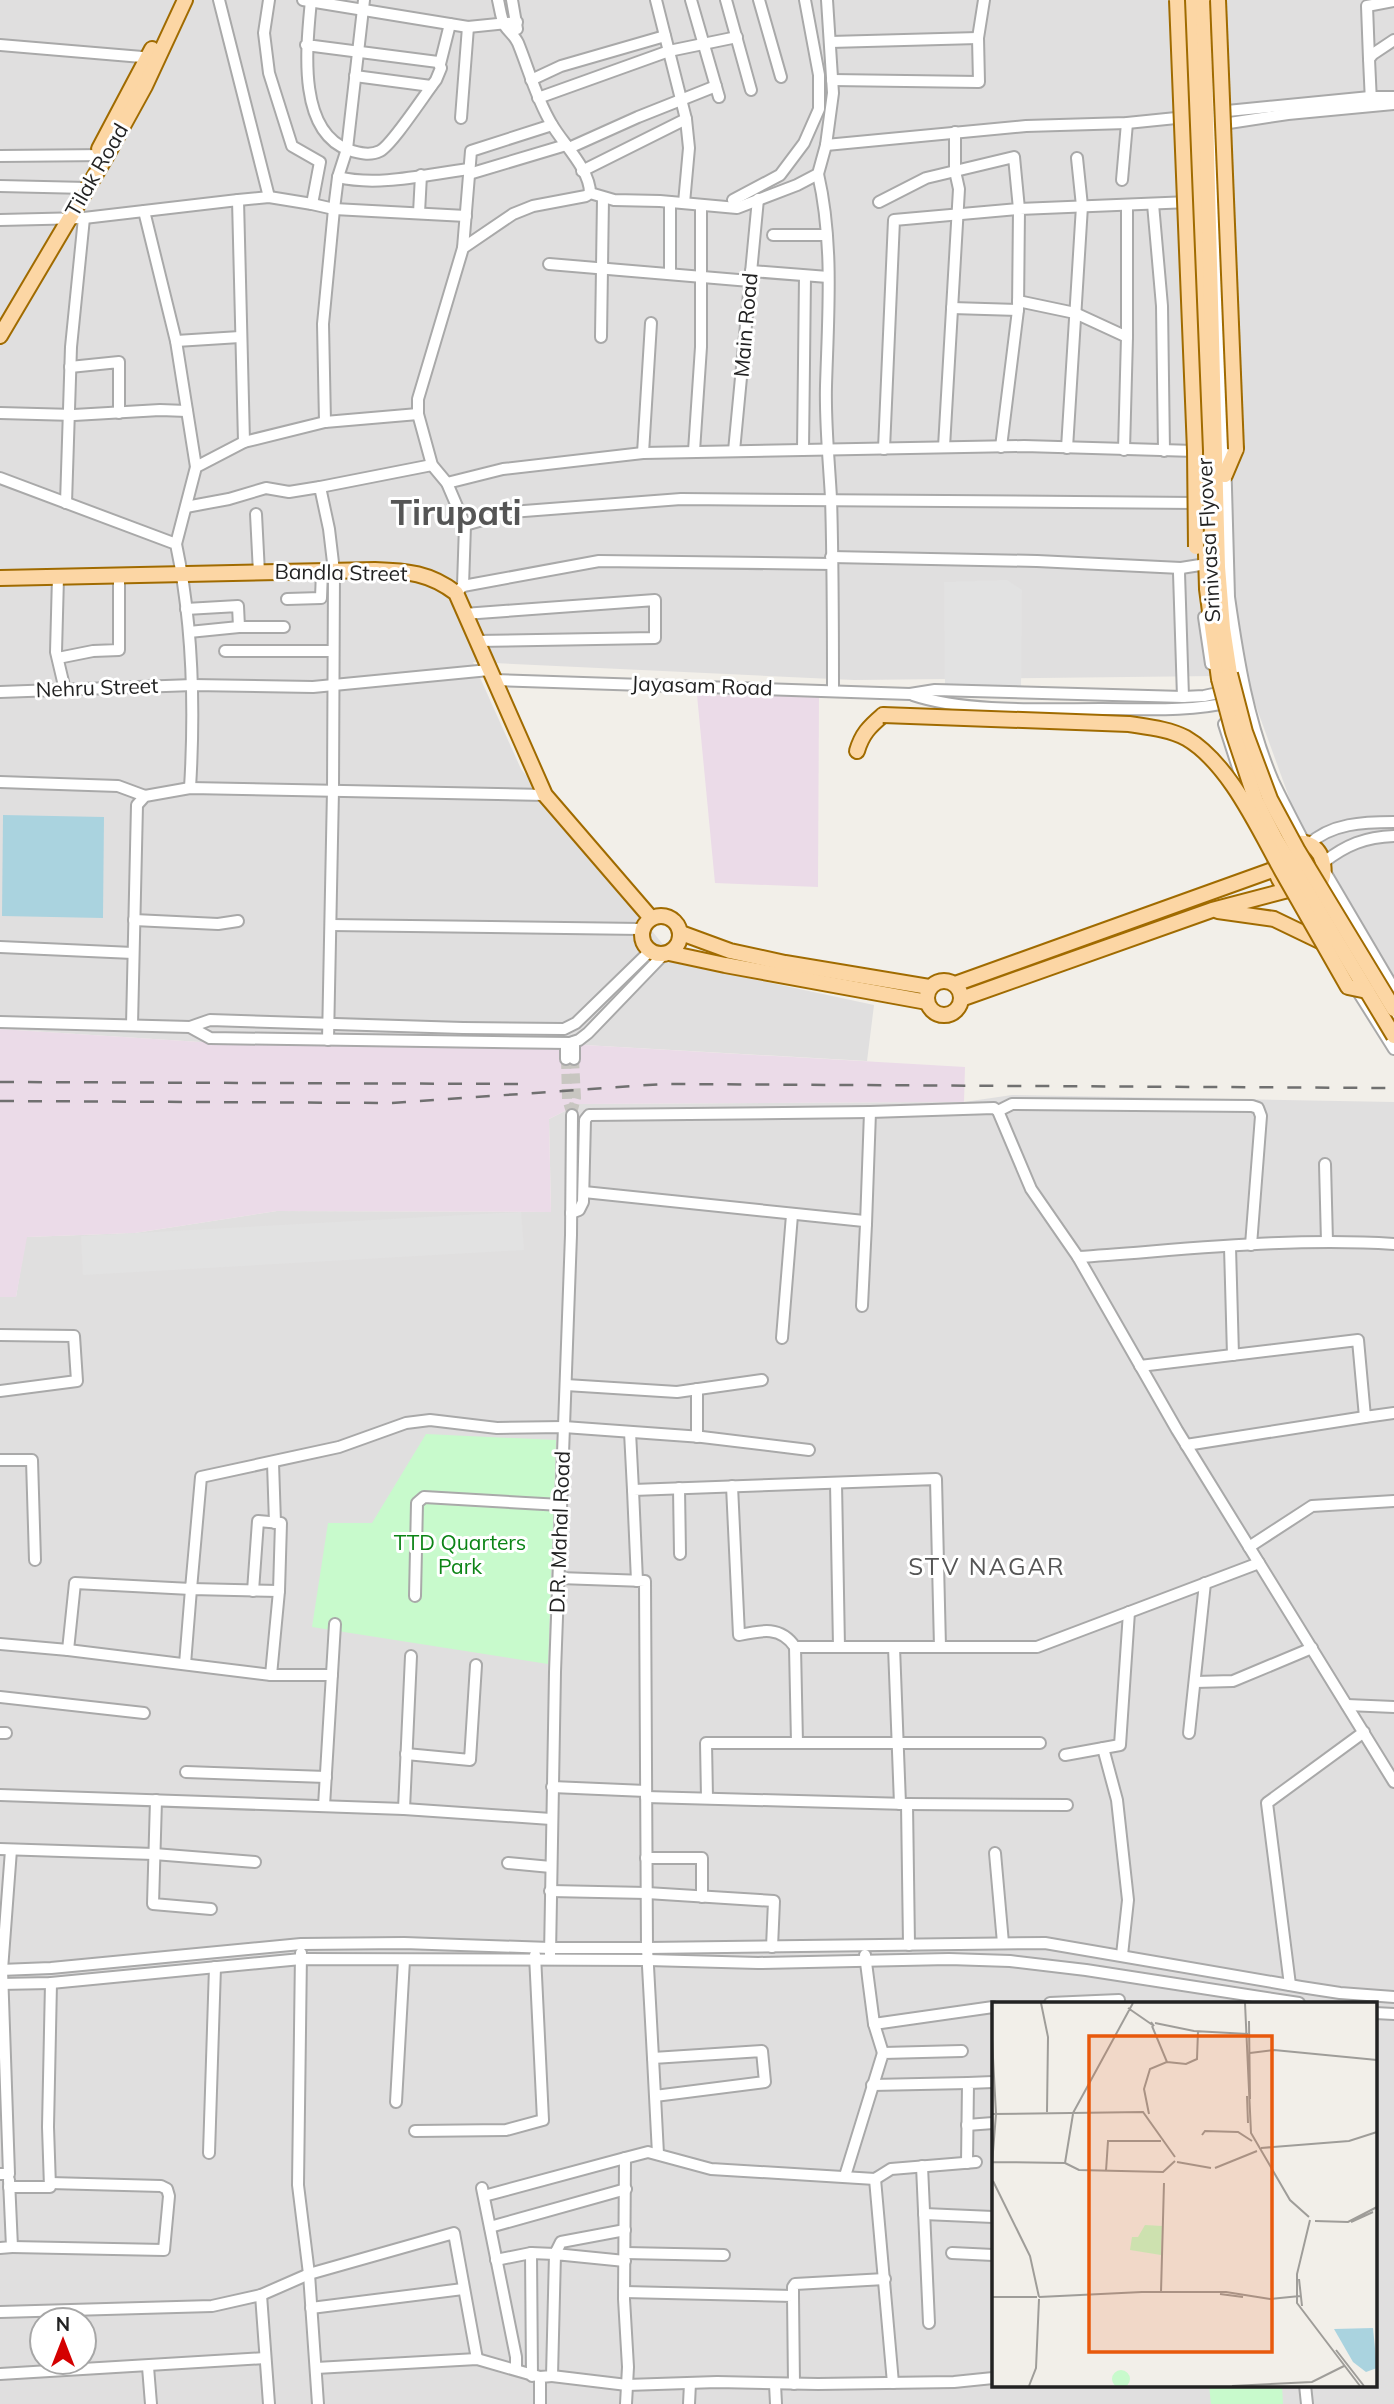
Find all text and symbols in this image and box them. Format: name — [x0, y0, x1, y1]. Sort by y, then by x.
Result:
street label: Tilak Road — [59, 118, 133, 221]
street label: Main Road — [727, 272, 763, 378]
street label: Srinivasa Flyover — [1191, 457, 1225, 623]
district label: Tirupati — [390, 490, 522, 534]
street label: Bandla Street — [274, 558, 408, 586]
street label: Jayasam Road — [631, 670, 773, 700]
street label: Nehru Street — [35, 672, 159, 702]
street label: D.R. Mahal Road — [543, 1450, 575, 1613]
park label: TTD Quarters Park — [394, 1529, 526, 1579]
district label: STV NAGAR — [908, 1551, 1066, 1581]
inset map — [992, 2002, 1376, 2386]
north arrow — [28, 2306, 98, 2376]
text: N — [56, 2312, 70, 2336]

